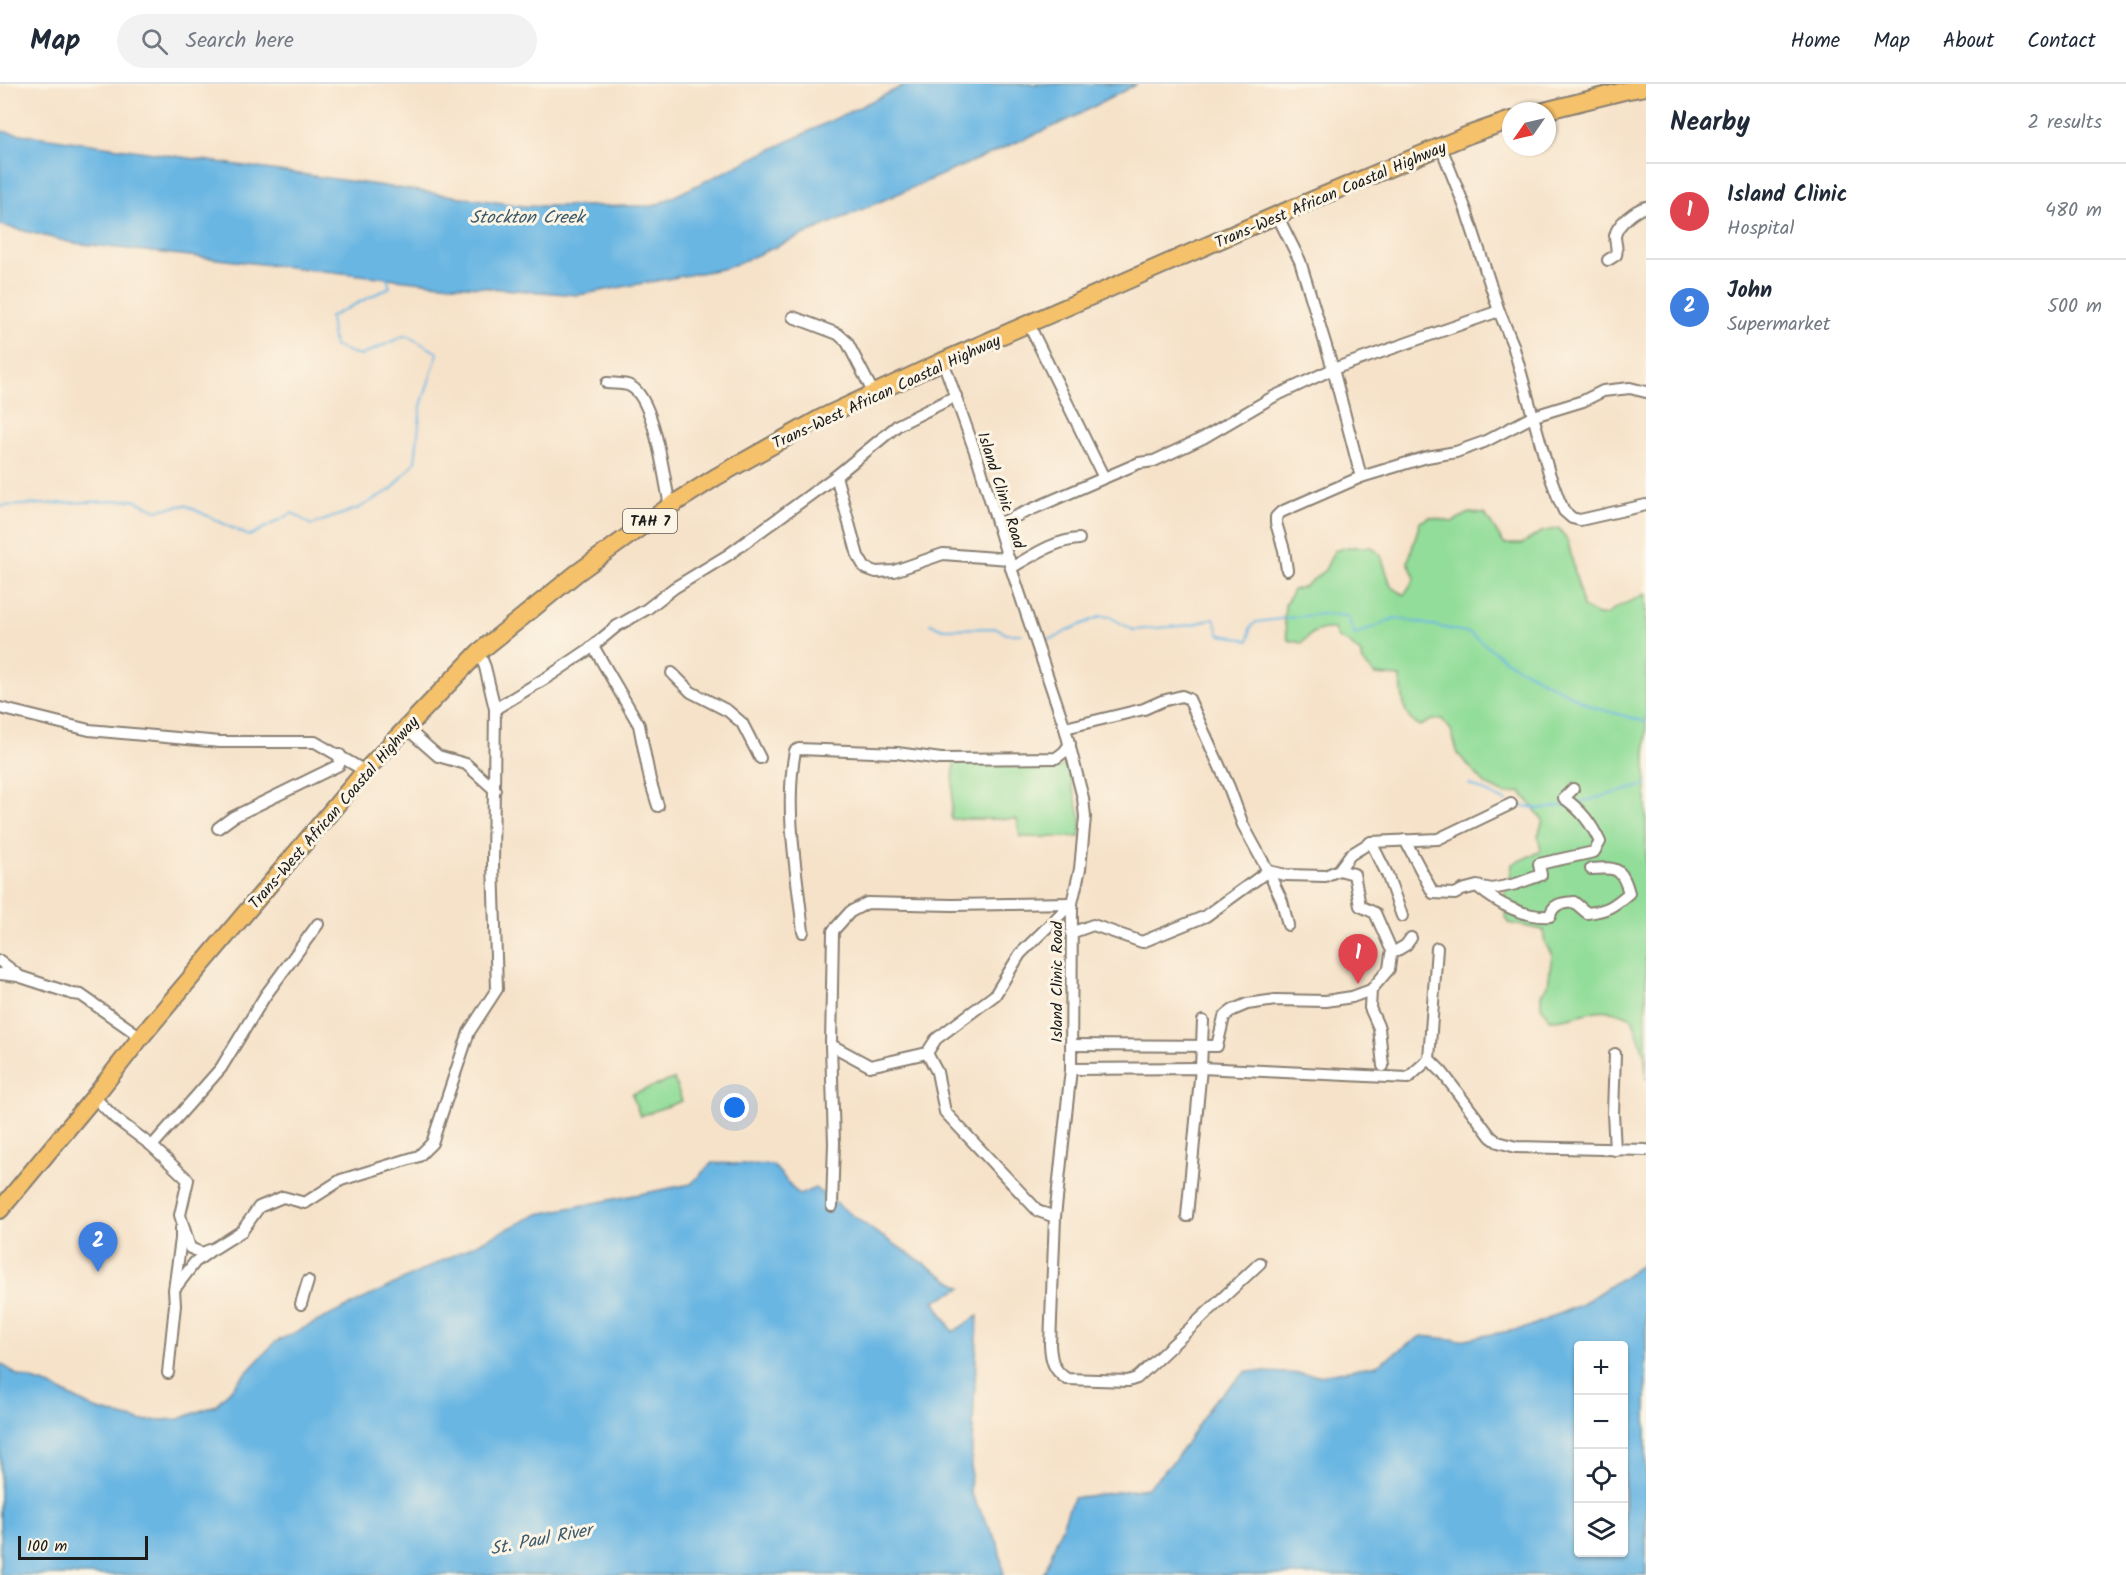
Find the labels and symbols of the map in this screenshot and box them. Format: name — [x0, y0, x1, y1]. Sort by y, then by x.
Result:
north arrow — [1502, 102, 1556, 156]
street label: Trans-West African Coastal Highway — [1211, 135, 1451, 256]
water label: Stockton Creek — [470, 204, 587, 233]
street label: Trans-West African Coastal Highway — [768, 328, 1005, 456]
street label: Island Clinic Road — [970, 429, 1032, 553]
road number: TAH 7 — [623, 509, 677, 533]
street label: Trans-West African Coastal Highway — [243, 710, 426, 915]
street label: Island Clinic Road — [1045, 920, 1070, 1043]
pin: 1 — [1338, 934, 1378, 984]
your location — [720, 1093, 749, 1122]
pin: 2 — [78, 1222, 118, 1272]
water label: St. Paul River — [488, 1516, 599, 1565]
scale bar — [18, 1533, 148, 1560]

